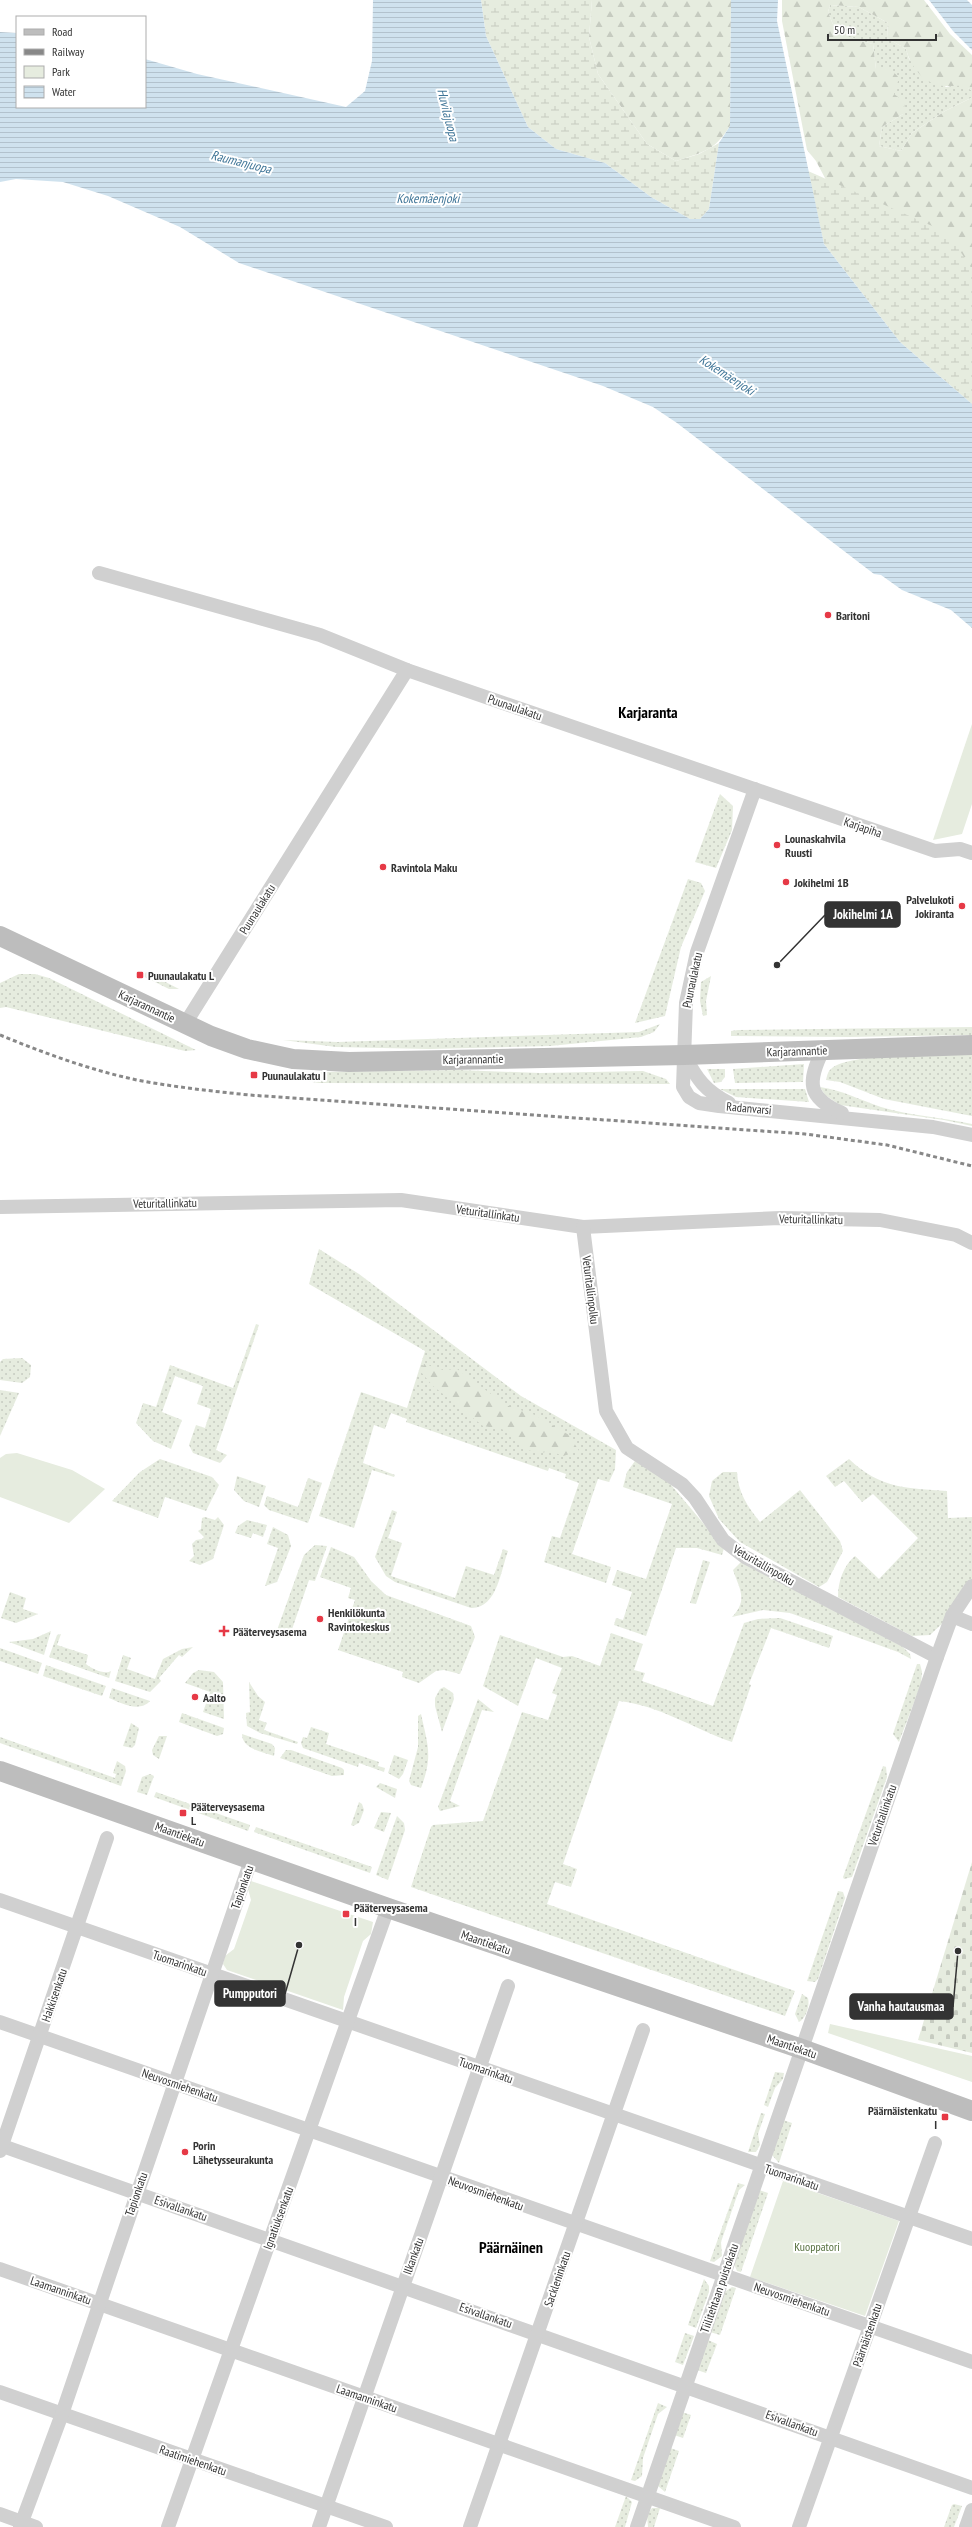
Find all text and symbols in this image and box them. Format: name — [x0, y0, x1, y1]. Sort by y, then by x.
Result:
legend — [16, 16, 146, 108]
scale bar — [828, 16, 936, 42]
text: 50 m — [834, 22, 855, 37]
text: Road — [52, 24, 72, 39]
text: Railway — [52, 44, 85, 59]
text: Park — [52, 64, 70, 79]
text: Water — [52, 84, 77, 99]
water label: Huvilajuopa — [433, 87, 463, 144]
water label: Raumanjuopa — [209, 146, 274, 178]
water label: Kokemäenjoki — [397, 190, 462, 207]
water label: Kokemäenjoki — [696, 351, 760, 400]
place label: Baritoni — [836, 608, 870, 623]
marker: Baritoni — [823, 610, 833, 620]
street label: Puunaulakatu — [486, 691, 544, 723]
district label: Karjaranta — [618, 702, 678, 722]
street label: Karjapiha — [842, 814, 884, 841]
place label: Lounaskahvila Ruusti — [785, 831, 846, 860]
marker: Lounaskahvila Ruusti — [772, 840, 782, 850]
place label: Ravintola Maku — [391, 860, 457, 875]
marker: Ravintola Maku — [378, 862, 388, 872]
place label: Jokihelmi 1B — [793, 875, 849, 890]
marker: Jokihelmi 1B — [781, 877, 791, 887]
street label: Puunaulakatu — [236, 881, 278, 937]
place label: Palvelukoti Jokiranta — [906, 892, 954, 921]
marker: Palvelukoti Jokiranta — [957, 901, 967, 911]
callout: Jokihelmi 1A — [825, 902, 900, 927]
text: Jokihelmi 1A — [832, 906, 893, 923]
street label: Puunaulakatu — [679, 951, 705, 1009]
place label: Puunaulakatu L — [148, 968, 214, 983]
marker: Puunaulakatu L — [135, 970, 145, 980]
street label: Karjarannantie — [116, 986, 178, 1026]
street label: Karjarannantie — [766, 1042, 828, 1060]
street label: Karjarannantie — [443, 1051, 504, 1067]
place label: Puunaulakatu I — [262, 1068, 326, 1083]
marker: Puunaulakatu I — [249, 1070, 259, 1080]
street label: Radanvarsi — [726, 1099, 772, 1117]
street label: Veturitallinkatu — [132, 1195, 197, 1211]
street label: Veturitallinkatu — [454, 1201, 521, 1225]
street label: Veturitallinkatu — [778, 1211, 843, 1227]
street label: Veturitallinpolku — [579, 1254, 603, 1325]
street label: Veturitallinpolku — [730, 1541, 798, 1589]
place label: Henkilökunta Ravintokeskus — [328, 1605, 389, 1634]
marker: Henkilökunta Ravintokeskus — [315, 1614, 325, 1624]
place label: Pääterveysasema — [233, 1624, 307, 1639]
marker: Pääterveysasema — [218, 1625, 230, 1637]
place label: Aalto — [202, 1690, 226, 1705]
marker: Aalto — [190, 1692, 200, 1702]
street label: Veturitallinkatu — [864, 1782, 899, 1849]
place label: Pääterveysasema L — [191, 1799, 265, 1828]
marker: Pääterveysasema L — [178, 1808, 188, 1818]
street label: Maantiekatu — [153, 1818, 207, 1850]
street label: Tapionkatu — [228, 1863, 256, 1911]
place label: Pääterveysasema I — [354, 1900, 428, 1929]
marker: Pääterveysasema I — [341, 1909, 351, 1919]
street label: Maantiekatu — [459, 1927, 513, 1957]
street label: Tuomarinkatu — [151, 1947, 209, 1979]
street label: Hakkisenkatu — [38, 1966, 70, 2024]
callout: Pumpputori — [215, 1981, 285, 2006]
text: Pumpputori — [223, 1985, 277, 2002]
callout: Vanha hautausmaa — [850, 1994, 953, 2019]
text: Vanha hautausmaa — [857, 1998, 944, 2015]
street label: Maantiekatu — [765, 2031, 819, 2061]
street label: Tuomarinkatu — [457, 2054, 515, 2086]
street label: Neuvosmiehenkatu — [140, 2065, 220, 2105]
place label: Päärnäistenkatu I — [868, 2103, 937, 2132]
marker: Päärnäistenkatu I — [940, 2112, 950, 2122]
place label: Porin Lähetysseurakunta — [193, 2138, 273, 2167]
marker: Porin Lähetysseurakunta — [180, 2147, 190, 2157]
street label: Tuomarinkatu — [763, 2161, 821, 2193]
street label: Tapionkatu — [122, 2170, 150, 2218]
street label: Neuvosmiehenkatu — [446, 2172, 526, 2214]
street label: Ignatiuksenkatu — [260, 2184, 296, 2252]
street label: Esivallankatu — [153, 2192, 209, 2224]
street label: Ilkankatu — [399, 2235, 427, 2277]
district label: Päärnäinen — [479, 2237, 543, 2257]
park label: Kuoppatori — [794, 2239, 840, 2254]
street label: Tiilitehtaan puistokatu — [697, 2241, 741, 2335]
street label: Sackleninkatu — [541, 2249, 573, 2309]
street label: Laamanninkatu — [29, 2273, 93, 2307]
street label: Neuvosmiehenkatu — [752, 2279, 832, 2319]
street label: Esivallankatu — [458, 2299, 514, 2331]
street label: Päärnäistenkatu — [849, 2301, 885, 2369]
street label: Laamanninkatu — [335, 2381, 399, 2415]
street label: Esivallankatu — [764, 2407, 820, 2439]
street label: Raatimiehenkatu — [157, 2441, 229, 2479]

